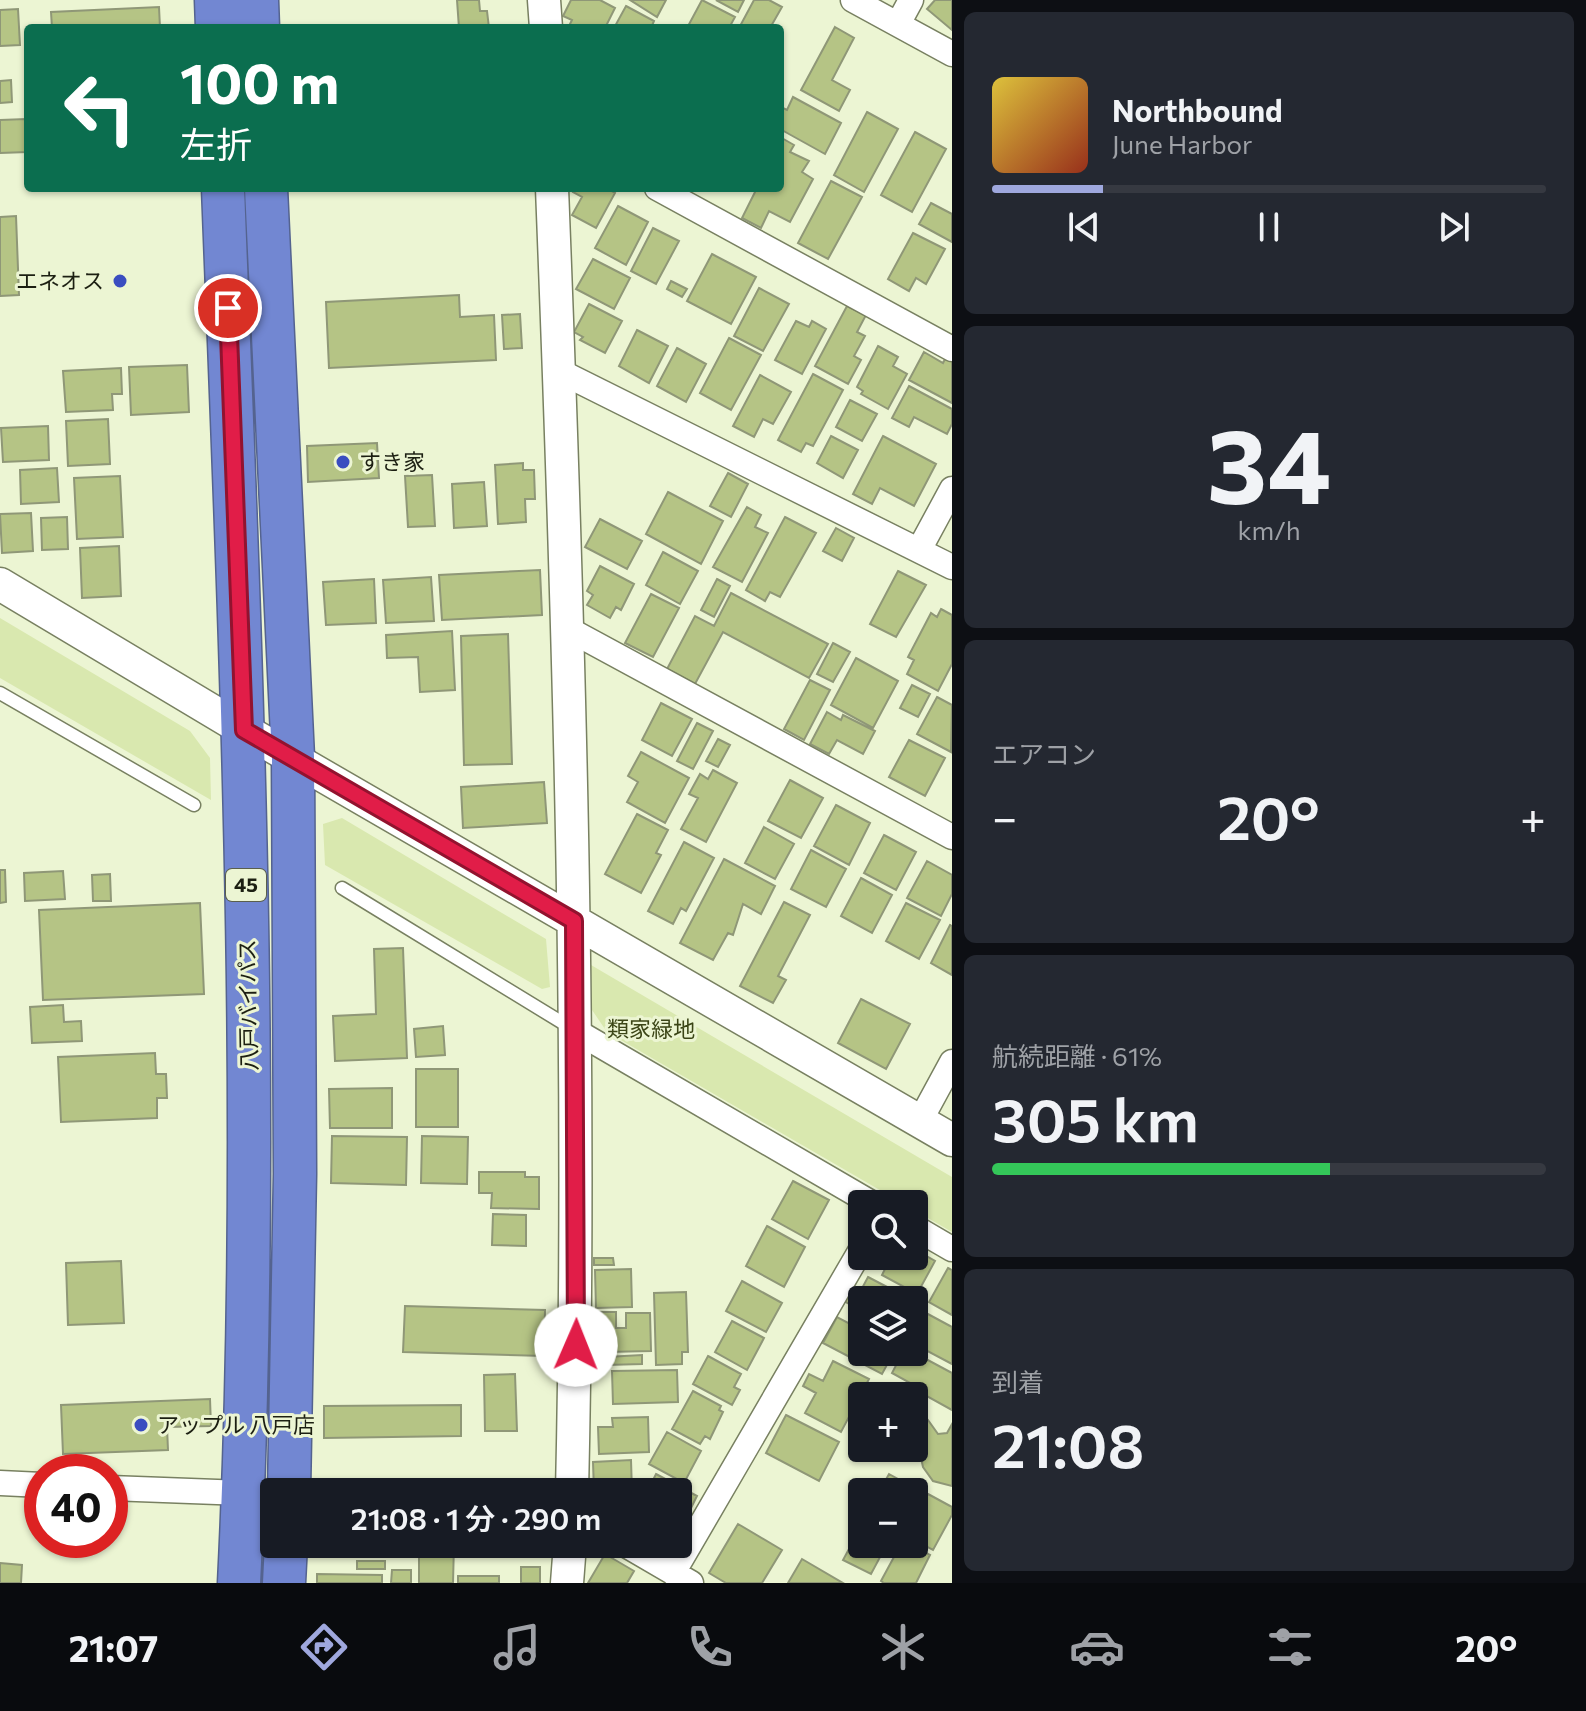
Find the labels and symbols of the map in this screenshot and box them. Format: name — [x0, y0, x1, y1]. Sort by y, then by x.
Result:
place label: エネオス — [16, 267, 104, 294]
marker: エネオス — [111, 272, 129, 290]
pin — [194, 274, 262, 342]
place label: すき家 — [359, 448, 425, 475]
marker: すき家 — [334, 453, 352, 471]
road number: 45 — [226, 869, 266, 901]
street label: 八戸バイパス — [233, 939, 262, 1071]
park label: 類家緑地 — [607, 1015, 695, 1042]
position arrow — [534, 1303, 618, 1387]
place label: アップル 八戸店 — [157, 1411, 315, 1438]
marker: アップル 八戸店 — [132, 1416, 150, 1434]
speed limit sign: 40 — [24, 1454, 128, 1558]

